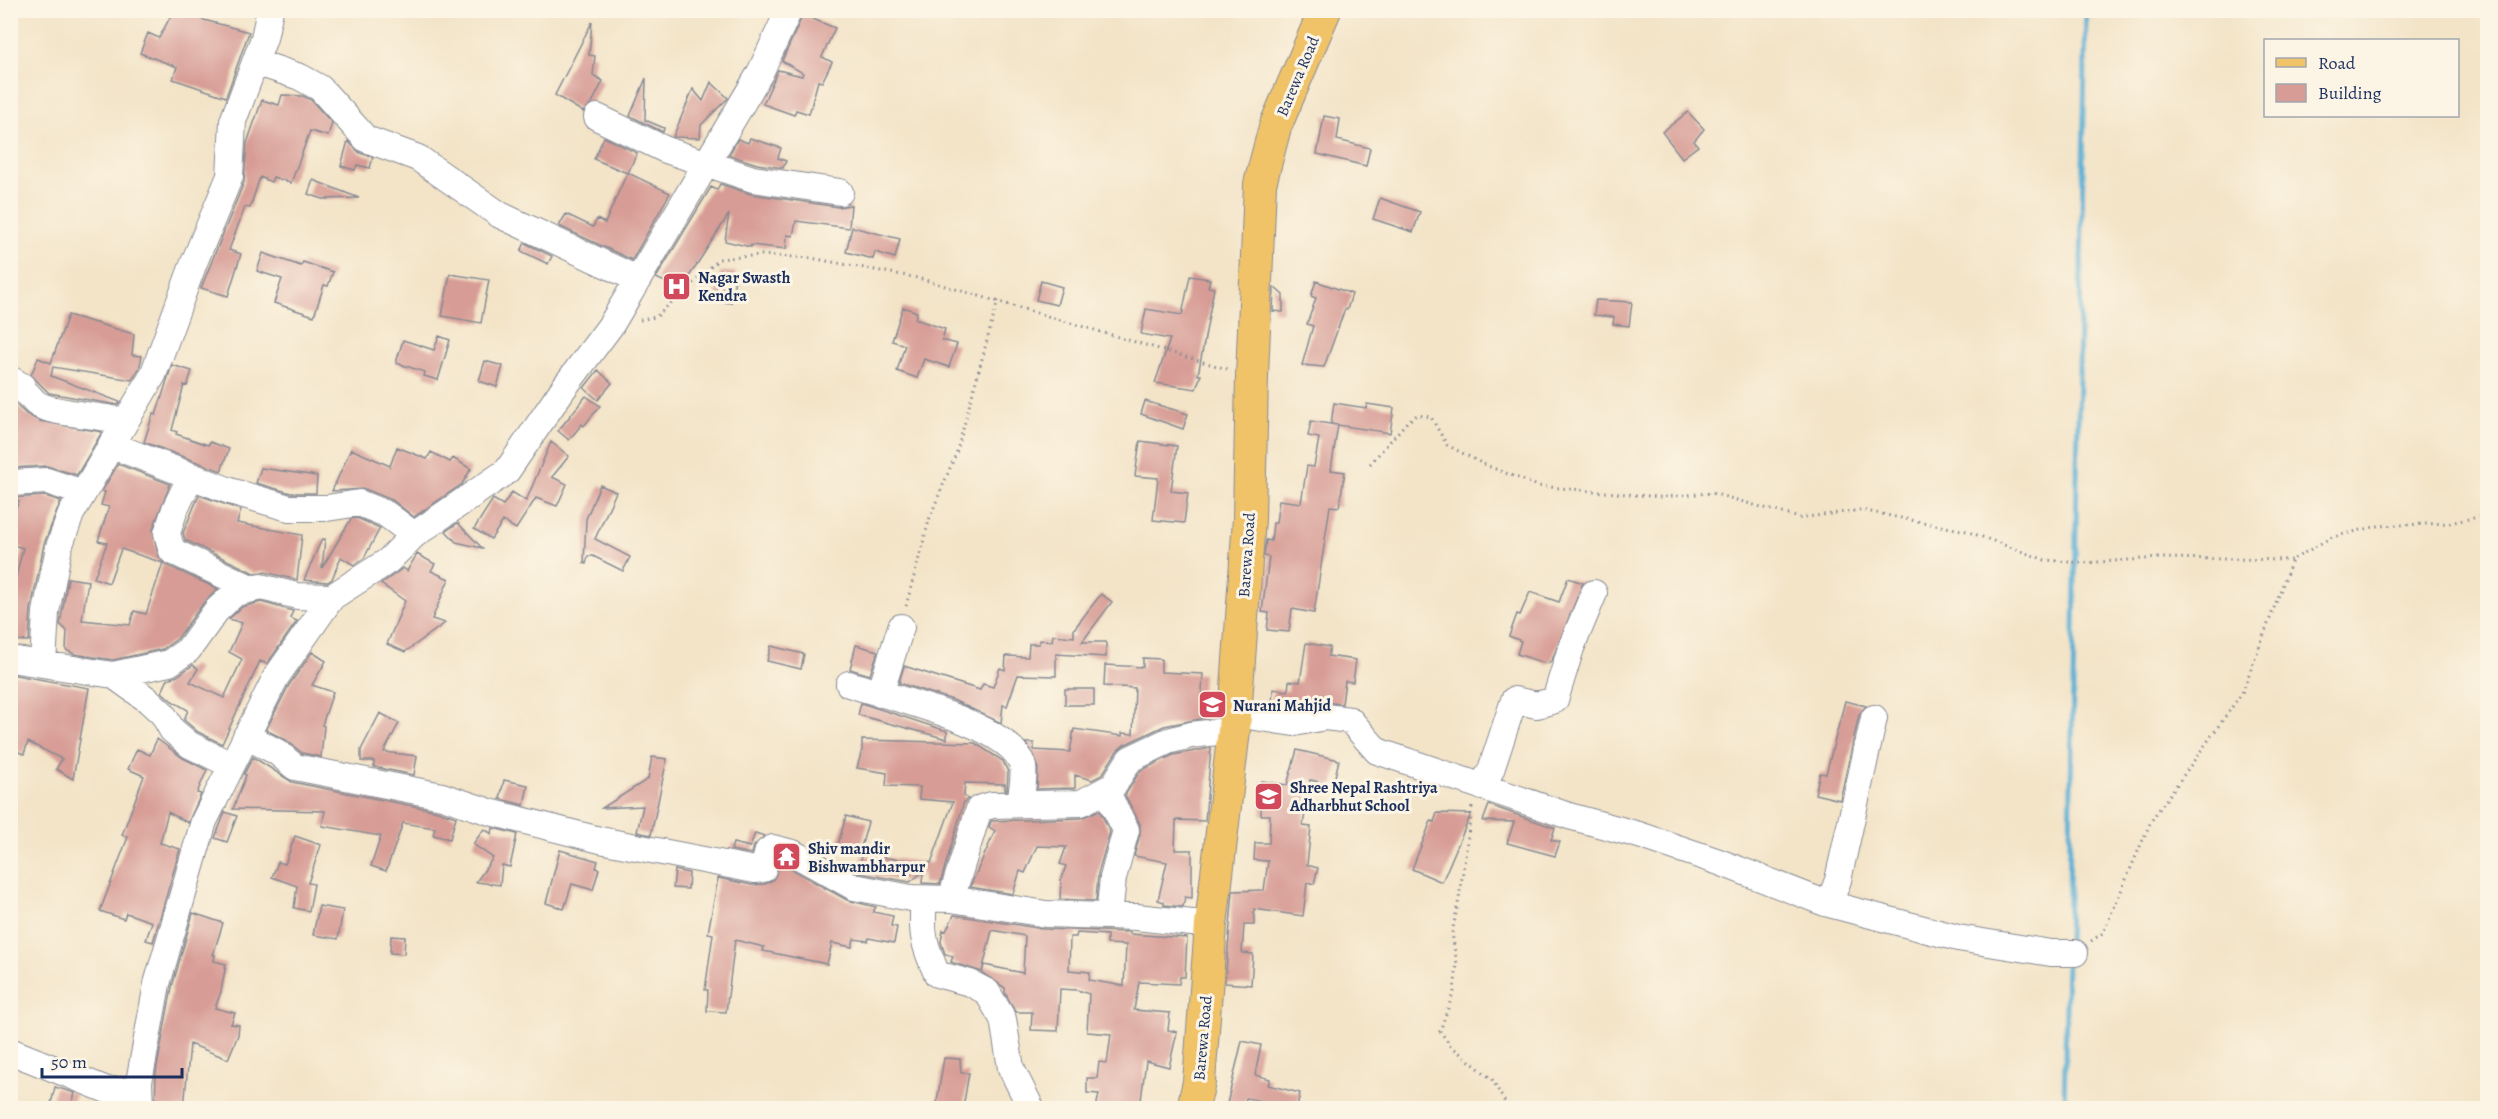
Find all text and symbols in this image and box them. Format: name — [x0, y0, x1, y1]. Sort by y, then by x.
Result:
street label: Barewa Road — [1271, 33, 1325, 120]
legend — [2264, 39, 2459, 117]
text: Road — [2318, 51, 2356, 75]
text: Building — [2318, 81, 2382, 105]
place label: Nagar Swasth Kendra — [698, 267, 791, 307]
hospital icon: Nagar Swasth Kendra — [661, 270, 693, 302]
street label: Barewa Road — [1233, 511, 1261, 598]
school or university icon: Nurani Mahjid — [1196, 689, 1228, 721]
place label: Nurani Mahjid — [1233, 695, 1332, 717]
place label: Shree Nepal Rashtriya Adharbhut School — [1289, 777, 1438, 817]
school or university icon: Shree Nepal Rashtriya Adharbhut School — [1253, 780, 1285, 812]
place label: Shiv mandir Bishwambharpur — [808, 838, 926, 878]
temple icon: Shiv mandir Bishwambharpur — [771, 841, 803, 873]
street label: Barewa Road — [1188, 994, 1218, 1081]
scale bar — [42, 1041, 182, 1079]
text: 50 m — [51, 1050, 87, 1074]

